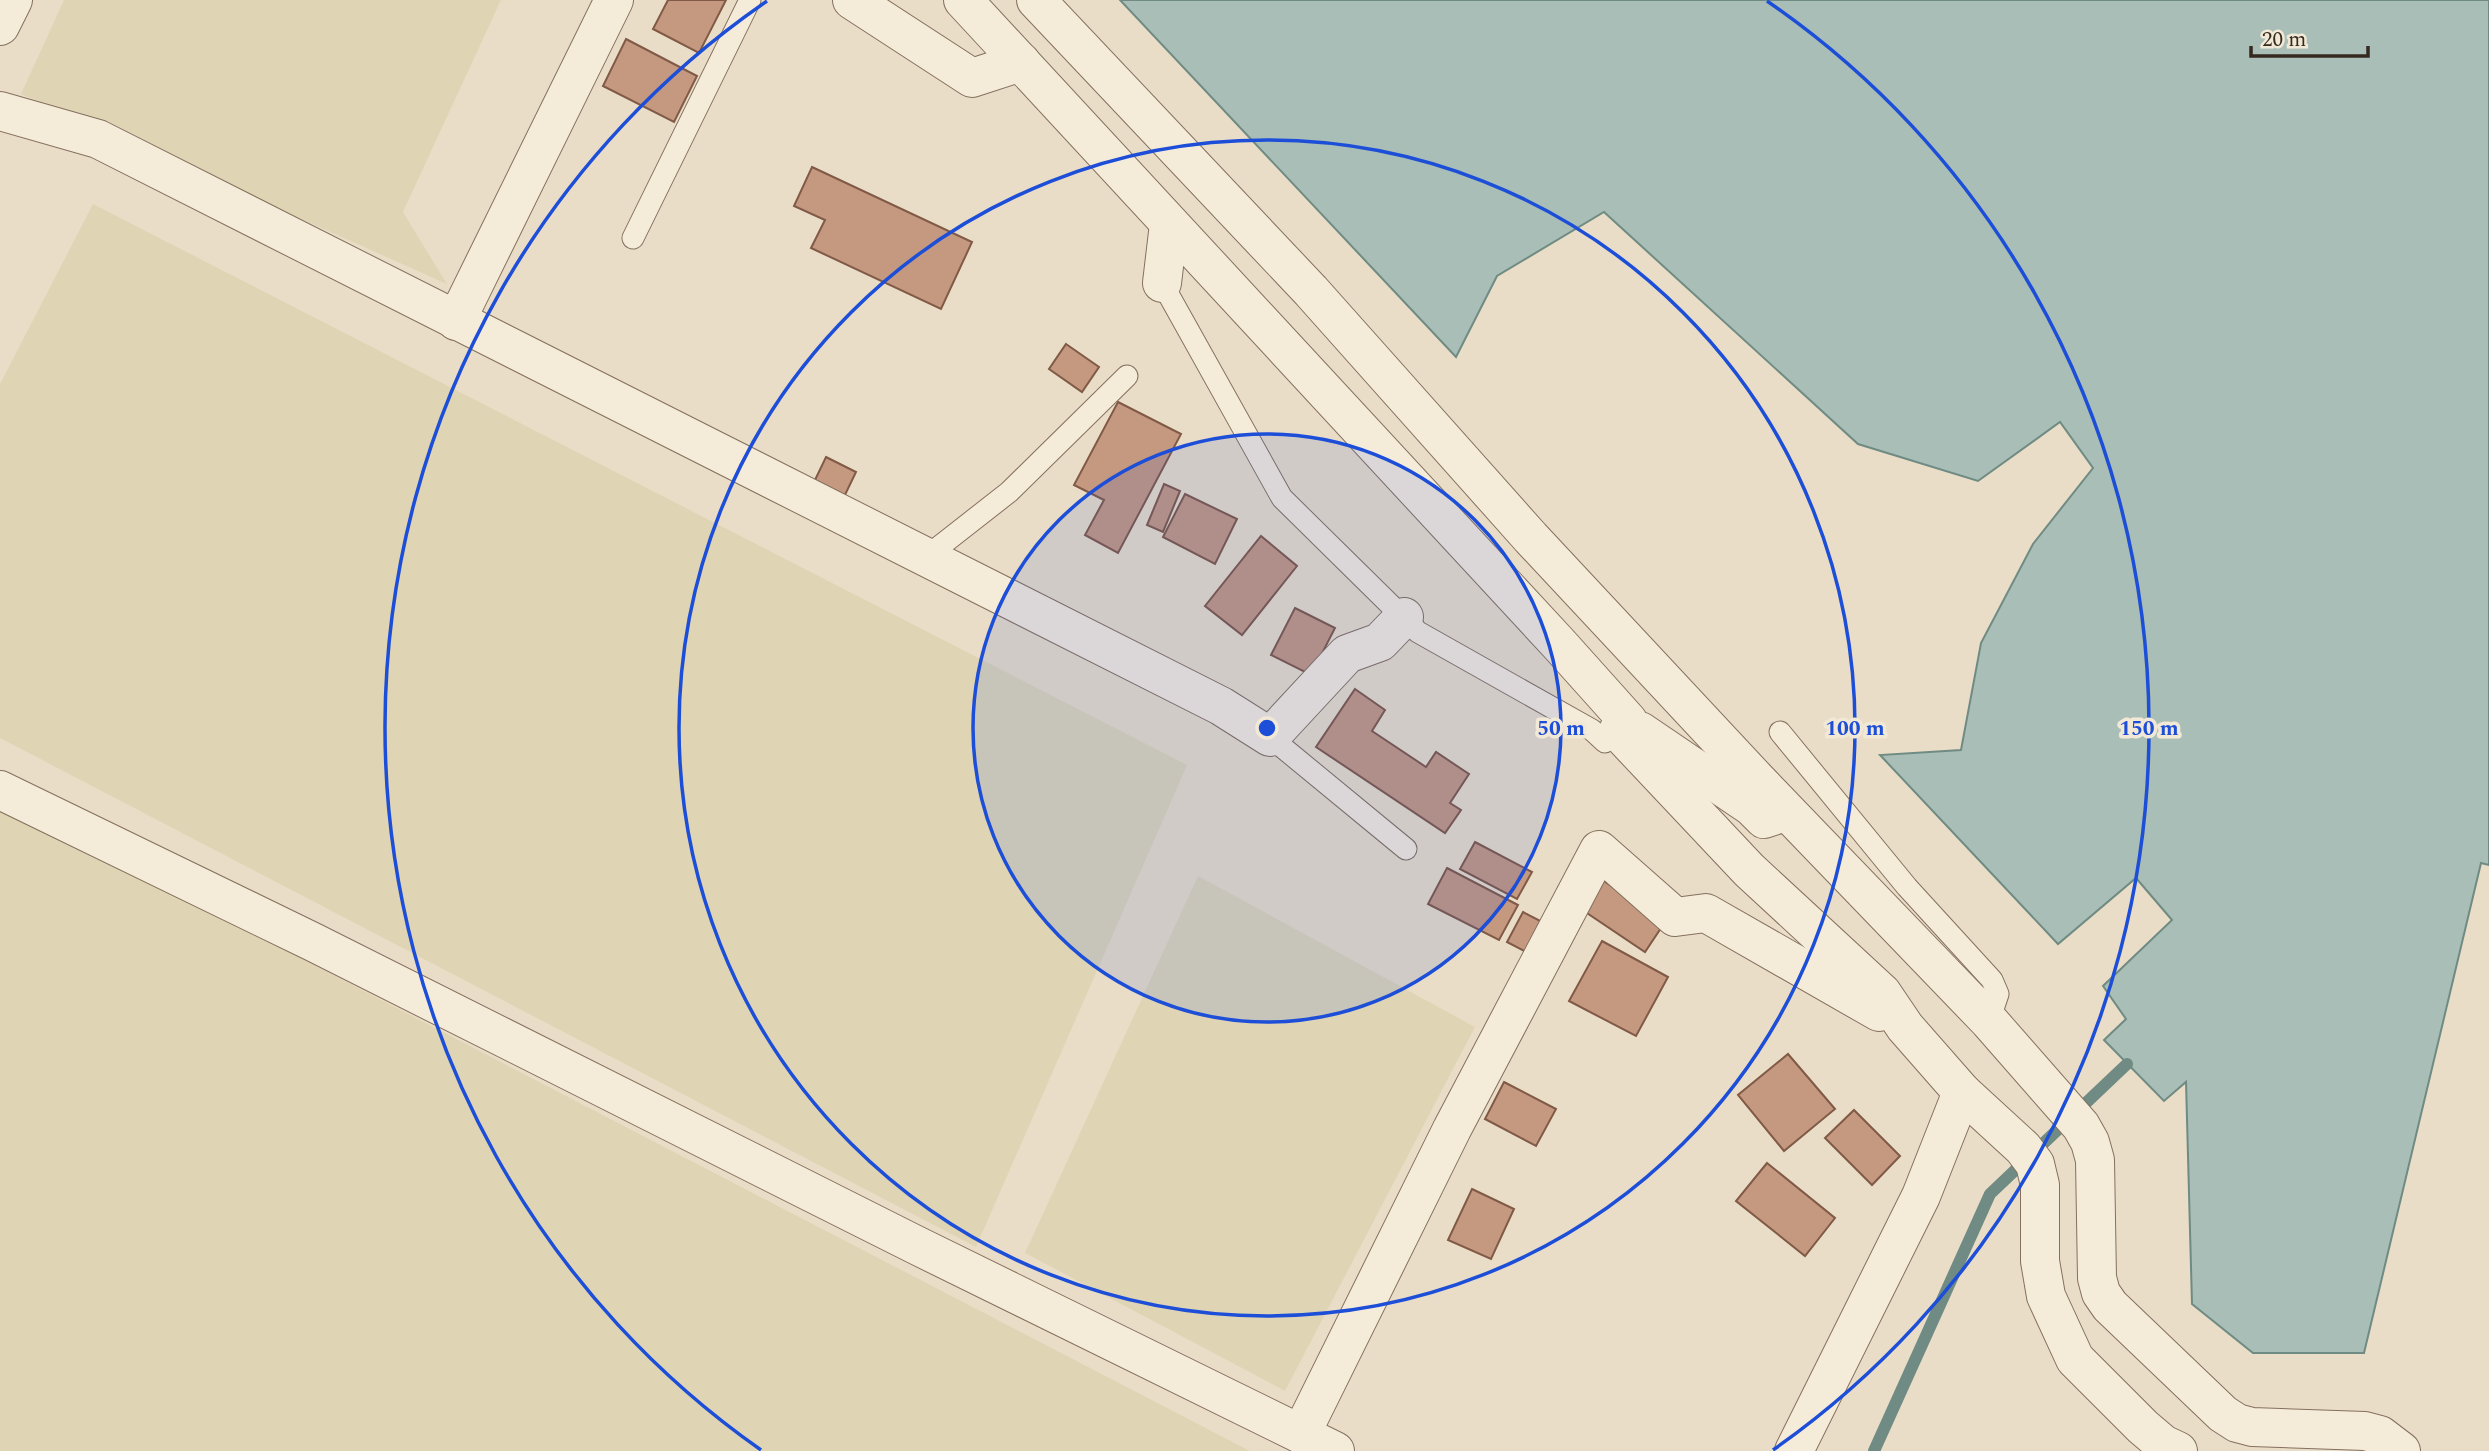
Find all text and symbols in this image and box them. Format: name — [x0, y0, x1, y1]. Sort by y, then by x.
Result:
scale bar — [2251, 14, 2368, 58]
text: 20 m — [2262, 24, 2306, 56]
text: 50 m — [1537, 713, 1585, 745]
text: 100 m — [1825, 713, 1885, 745]
text: 150 m — [2119, 713, 2179, 745]
centre of rings — [1255, 716, 1279, 740]

